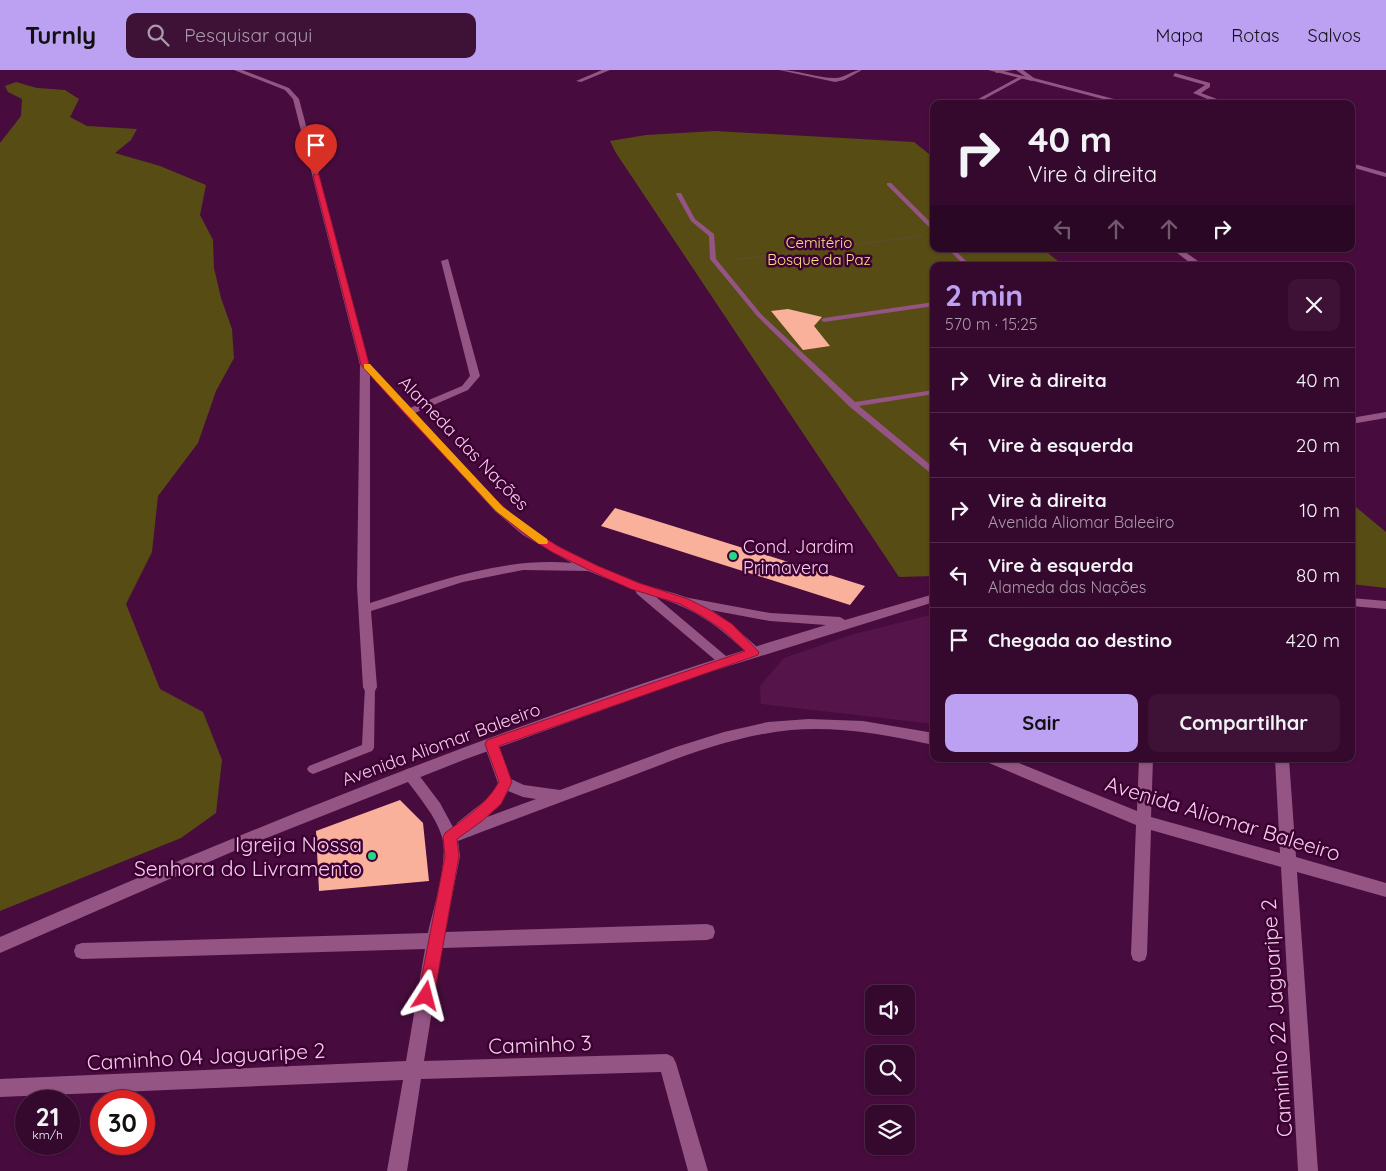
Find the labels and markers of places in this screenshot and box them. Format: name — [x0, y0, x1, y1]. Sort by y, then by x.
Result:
pin — [295, 124, 337, 175]
place label: Cond. Jardim Primavera — [743, 535, 854, 579]
marker: Cond. Jardim Primavera — [727, 550, 739, 562]
place label: Igreija Nossa Senhora do Livramento — [134, 831, 362, 881]
marker: Igreija Nossa Senhora do Livramento — [366, 850, 378, 862]

